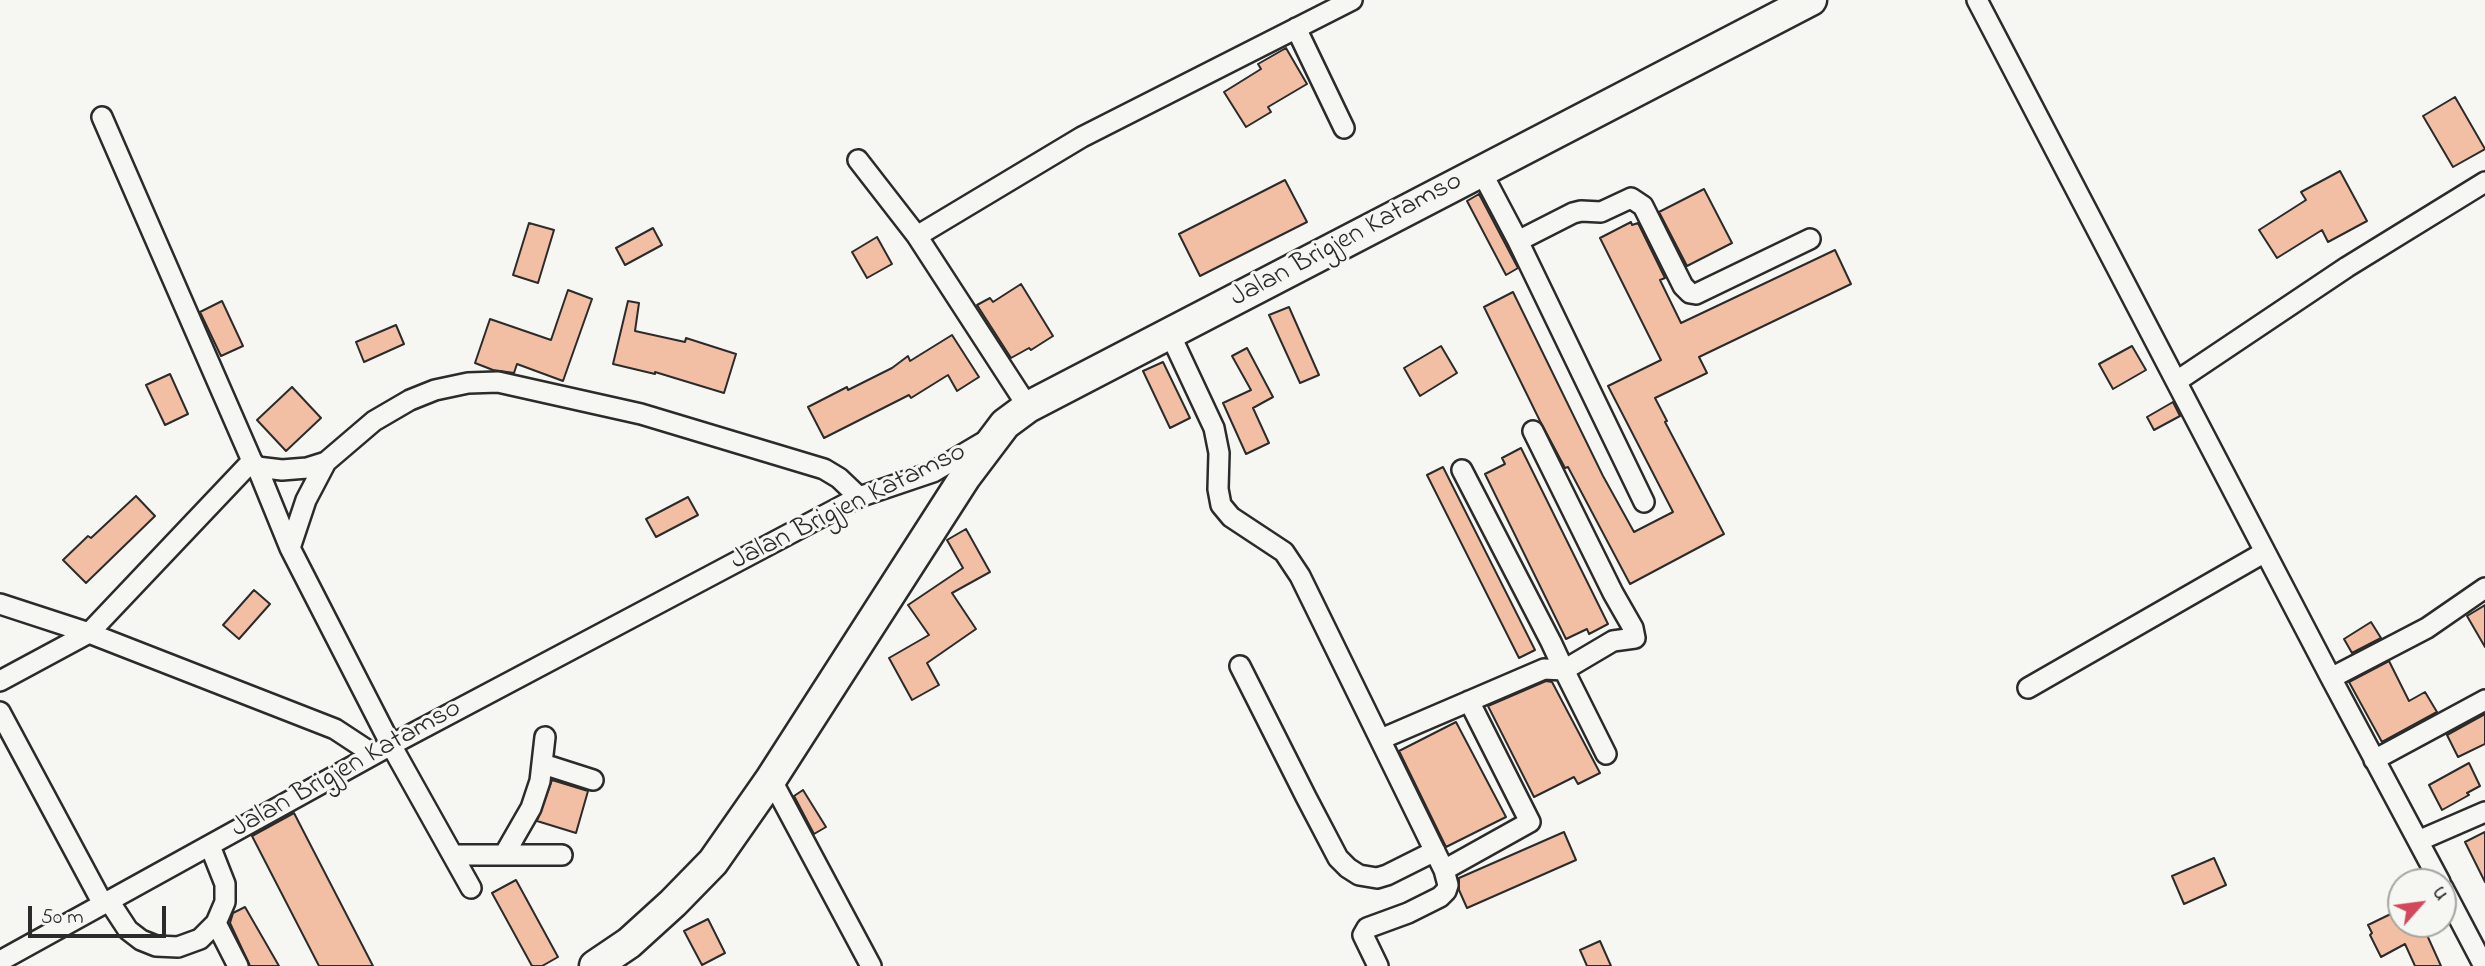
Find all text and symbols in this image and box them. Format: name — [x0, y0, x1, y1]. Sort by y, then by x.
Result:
street label: Jalan Brigjen Katamso — [1226, 166, 1468, 316]
street label: Jalan Brigjen Katamso — [726, 437, 972, 579]
street label: Jalan Brigjen Katamso — [226, 693, 468, 847]
north arrow — [2387, 868, 2457, 938]
text: U — [2424, 882, 2454, 905]
scale bar — [32, 892, 170, 936]
text: 50 m — [41, 903, 84, 933]

